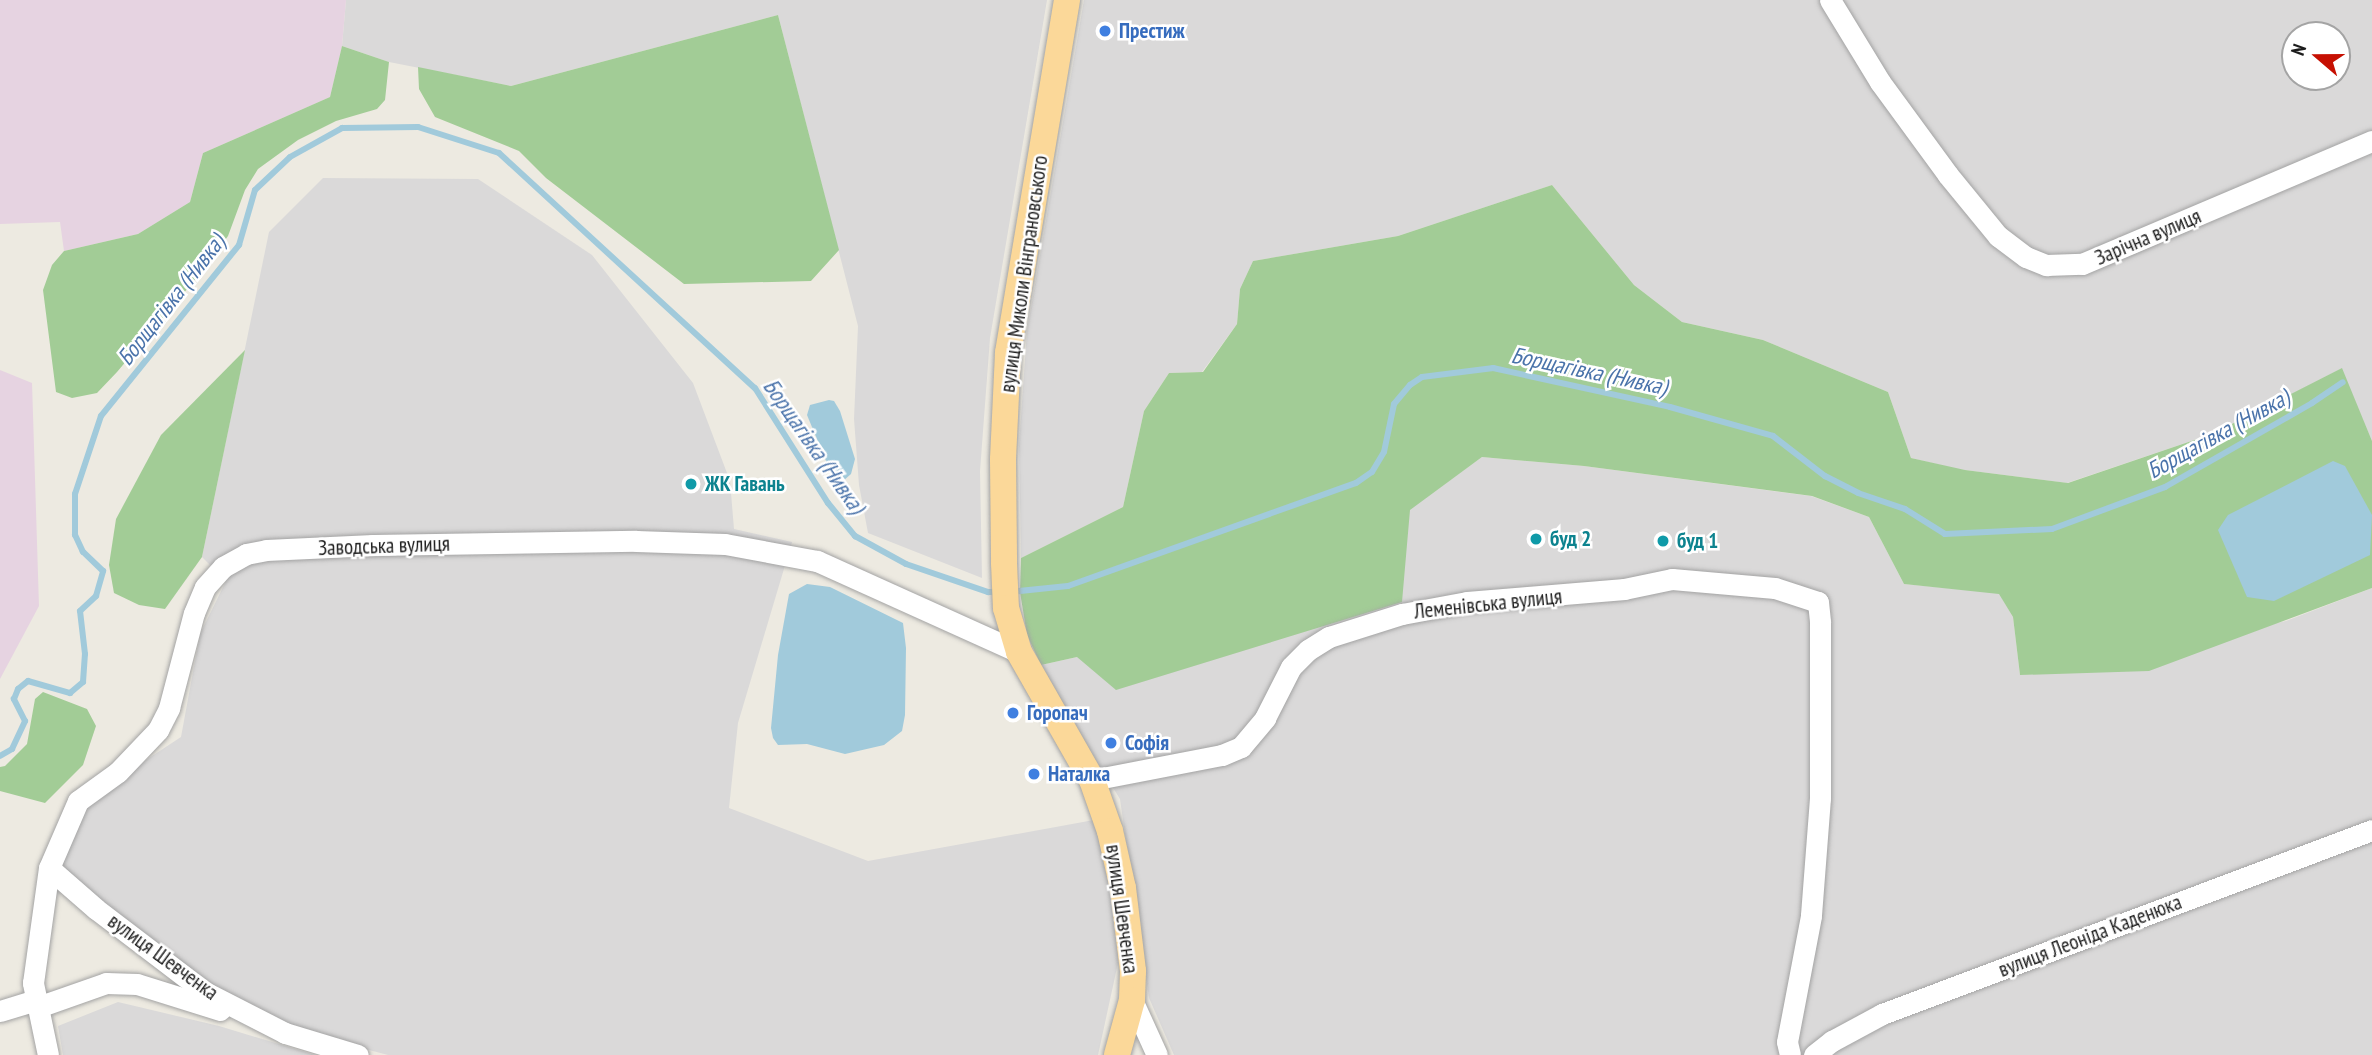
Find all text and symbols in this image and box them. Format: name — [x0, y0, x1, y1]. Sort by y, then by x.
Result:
place label: Престиж — [1119, 18, 1185, 44]
north arrow — [2281, 21, 2351, 91]
marker: Престиж — [1097, 23, 1113, 39]
text: N — [2285, 41, 2311, 58]
street label: вулиця Миколи Вінграновського — [995, 154, 1053, 394]
street label: Зарічна вулиця — [2091, 203, 2205, 271]
water label: Борщагівка (Нивка) — [112, 229, 230, 371]
water label: Борщагівка (Нивка) — [1509, 341, 1669, 401]
water label: Борщагівка (Нивка) — [757, 373, 871, 519]
water label: Борщагівка (Нивка) — [2142, 384, 2294, 484]
place label: ЖК Гавань — [705, 471, 785, 497]
marker: ЖК Гавань — [683, 476, 699, 492]
place label: буд 2 — [1550, 526, 1591, 552]
place label: буд 1 — [1677, 528, 1718, 554]
street label: Заводська вулиця — [318, 531, 450, 561]
marker: буд 2 — [1528, 531, 1544, 547]
marker: буд 1 — [1655, 533, 1671, 549]
street label: Леменівська вулиця — [1413, 584, 1563, 624]
place label: Горопач — [1027, 700, 1088, 726]
marker: Горопач — [1005, 705, 1021, 721]
place label: Софія — [1125, 730, 1169, 756]
marker: Софія — [1103, 735, 1119, 751]
place label: Наталка — [1048, 761, 1110, 787]
marker: Наталка — [1026, 766, 1042, 782]
street label: вулиця Шевченка — [1100, 843, 1144, 975]
street label: вулиця Леоніда Каденюка — [1995, 889, 2185, 983]
street label: вулиця Шевченка — [103, 909, 223, 1005]

